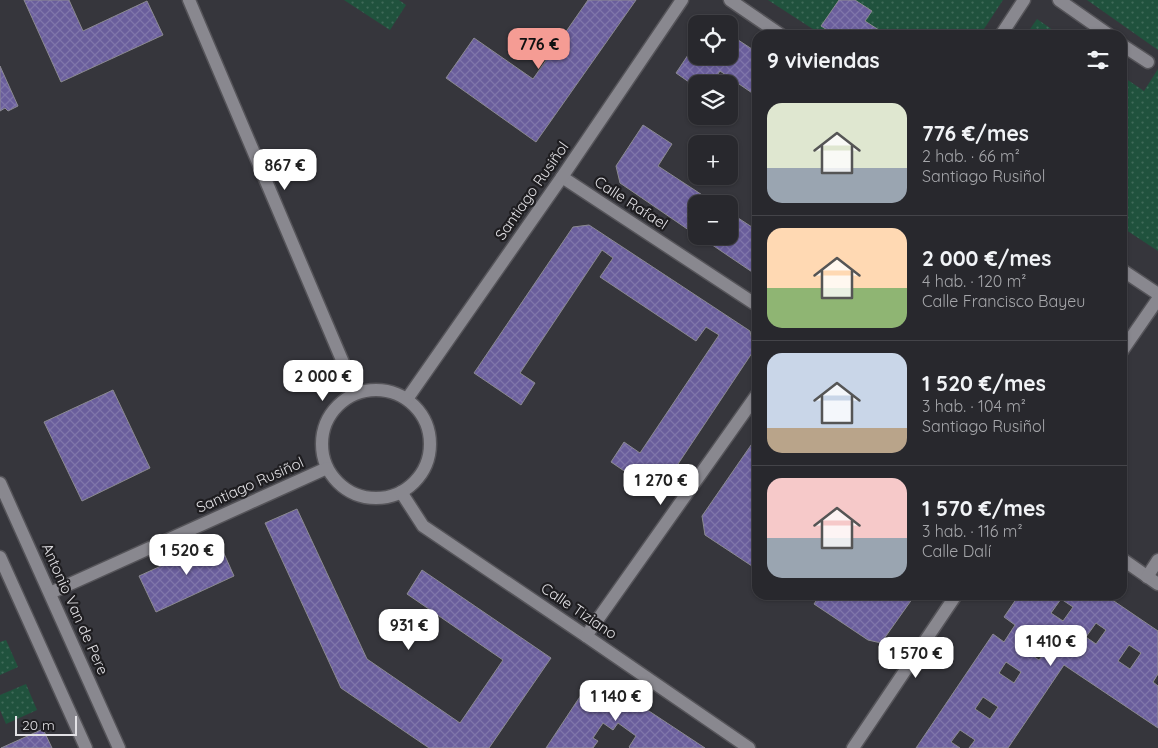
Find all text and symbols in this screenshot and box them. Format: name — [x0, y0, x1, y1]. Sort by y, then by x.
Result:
map controls — [688, 15, 738, 245]
button: locate — [688, 15, 738, 65]
pin: 776 € — [504, 28, 574, 70]
text: 776 € — [519, 34, 559, 54]
icon: filters — [1084, 46, 1112, 74]
text: 9 viviendas — [767, 47, 880, 73]
button: layers — [688, 75, 738, 125]
text: 776 €/mes — [922, 120, 1029, 146]
icon: home — [807, 123, 867, 183]
button: + — [688, 135, 738, 185]
street label: Santiago Rusiñol — [491, 138, 573, 244]
text: 2 hab. · 66 m² — [922, 146, 1020, 166]
pin: 867 € — [250, 148, 320, 191]
text: 867 € — [265, 155, 305, 175]
text: Santiago Rusiñol — [922, 166, 1045, 186]
street label: Calle Rafael — [591, 172, 672, 233]
button: − — [688, 195, 738, 245]
text: 2 000 €/mes — [922, 245, 1051, 271]
icon: home — [807, 248, 867, 308]
text: 4 hab. · 120 m² — [922, 271, 1026, 291]
text: Calle Francisco Bayeu — [922, 291, 1085, 311]
pin: 2 000 € — [277, 360, 369, 402]
text: 2 000 € — [294, 366, 352, 386]
text: 1 520 €/mes — [922, 370, 1046, 396]
icon: home — [807, 373, 867, 433]
text: 3 hab. · 104 m² — [922, 396, 1026, 416]
text: Santiago Rusiñol — [922, 416, 1045, 436]
street label: Santiago Rusiñol — [193, 452, 306, 517]
pin: 1 270 € — [615, 464, 707, 506]
text: 1 270 € — [635, 470, 687, 490]
text: 1 570 €/mes — [922, 495, 1045, 521]
icon: home — [807, 498, 867, 558]
text: 3 hab. · 116 m² — [922, 521, 1022, 541]
pin: 1 520 € — [141, 534, 233, 576]
street label: Antonio Van de Pere — [38, 540, 113, 678]
text: 1 520 € — [160, 540, 214, 560]
text: Calle Dalí — [922, 541, 991, 561]
street label: Calle Tiziano — [538, 578, 621, 643]
pin: 931 € — [374, 608, 444, 651]
text: 931 € — [390, 615, 428, 635]
pin: 1 410 € — [1005, 624, 1097, 667]
text: 1 410 € — [1026, 631, 1076, 651]
pin: 1 570 € — [870, 636, 962, 679]
text: 1 570 € — [889, 643, 943, 663]
pin: 1 140 € — [570, 680, 662, 722]
text: 1 140 € — [591, 686, 641, 706]
scale bar — [15, 713, 78, 736]
text: 20 m — [22, 716, 55, 734]

